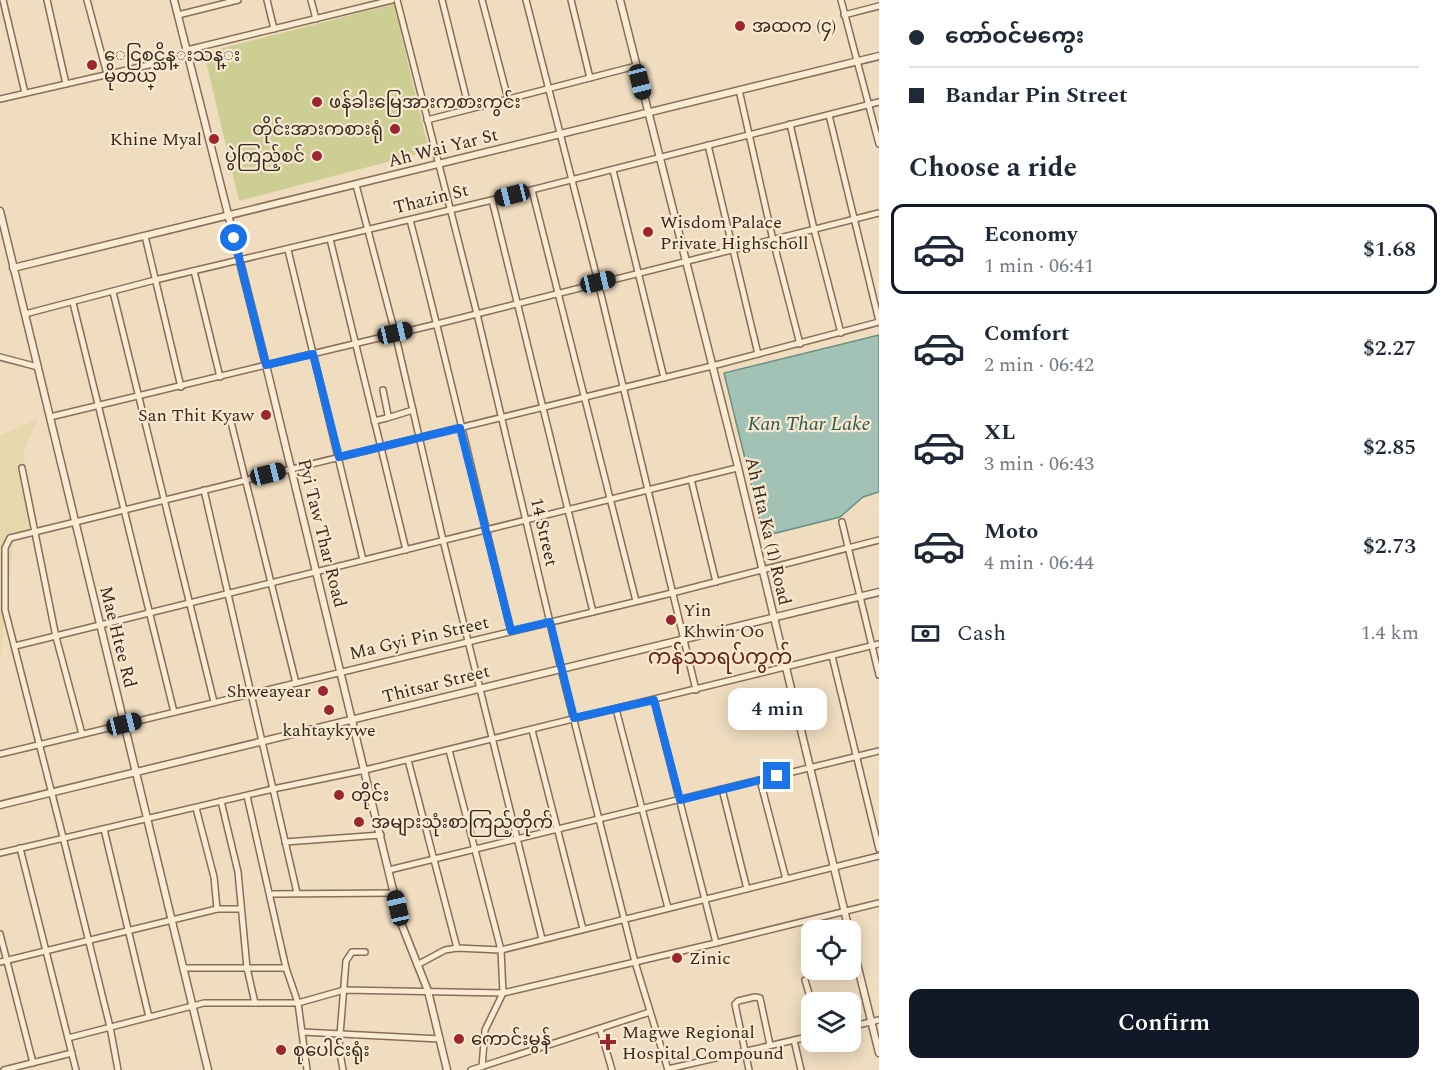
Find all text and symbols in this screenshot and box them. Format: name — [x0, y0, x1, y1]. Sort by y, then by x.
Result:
place label: အထက (၄) — [752, 13, 836, 41]
marker: အထက (၄) — [733, 19, 747, 33]
text: တော်ဝင်မကွေး — [945, 20, 1084, 53]
place label: ေငြစင္သိန္းသန္း မိုတယ္ — [104, 41, 240, 91]
marker: ေငြစင္သိန္းသန္း မိုတယ္ — [85, 58, 99, 72]
car — [627, 62, 653, 102]
text: Bandar Pin Street — [945, 79, 1127, 112]
place label: ဖန်ခါးမြေအားကစားကွင်း — [329, 89, 521, 117]
marker: ဖန်ခါးမြေအားကစားကွင်း — [310, 95, 324, 109]
place label: တိုင်းအားကစားရုံ — [252, 115, 383, 144]
street label: Ah Wai Yar St — [385, 121, 501, 175]
marker: တိုင်းအားကစားရုံ — [388, 122, 402, 136]
place label: Khine Myal — [110, 126, 202, 153]
marker: Khine Myal — [207, 132, 221, 146]
place label: ပွဲကြည့်စင် — [225, 143, 305, 171]
text: Choose a ride — [909, 147, 1077, 189]
marker: ပွဲကြည့်စင် — [310, 149, 324, 163]
street label: Thazin St — [391, 177, 471, 221]
car — [492, 182, 532, 208]
place label: Wisdom Palace Private Highscholl — [660, 209, 809, 257]
text: Economy — [984, 218, 1077, 251]
icon: car — [912, 222, 966, 276]
route start — [220, 224, 247, 251]
marker: Wisdom Palace Private Highscholl — [641, 225, 655, 239]
text: $1.68 — [1363, 233, 1416, 266]
text: 1 min · 06:41 — [984, 251, 1094, 281]
car — [578, 269, 618, 295]
text: Comfort — [984, 317, 1069, 350]
car — [375, 320, 415, 346]
icon: car — [912, 321, 966, 375]
text: $2.27 — [1363, 332, 1416, 365]
text: 2 min · 06:42 — [984, 350, 1094, 380]
place label: San Thit Kyaw — [138, 402, 254, 429]
marker: San Thit Kyaw — [259, 408, 273, 422]
water label: Kan Thar Lake — [748, 409, 871, 439]
text: XL — [984, 416, 1015, 449]
icon: car — [912, 420, 966, 474]
text: $2.85 — [1363, 431, 1416, 464]
text: 3 min · 06:43 — [984, 449, 1094, 479]
street label: Ah Hta Ka (1) Road — [738, 454, 798, 608]
street label: Pyi Taw Thar Road — [290, 456, 354, 610]
car — [248, 461, 288, 487]
street label: 14 Street — [523, 495, 565, 569]
text: Moto — [984, 515, 1038, 548]
icon: car — [912, 519, 966, 573]
text: $2.73 — [1363, 530, 1416, 563]
text: 4 min · 06:44 — [984, 548, 1094, 578]
street label: Mae Htee Rd — [92, 583, 144, 691]
place label: Yin Khwin Oo — [683, 597, 764, 645]
street label: Ma Gyi Pin Street — [347, 609, 491, 667]
marker: Yin Khwin Oo — [664, 613, 678, 627]
icon: cash — [909, 617, 942, 650]
text: Cash — [957, 617, 1006, 650]
text: 1.4 km — [1361, 618, 1419, 648]
district label: ကန်သာရပ်ကွက် — [648, 641, 792, 674]
street label: Thitsar Street — [379, 658, 493, 710]
place label: Shweayear — [227, 678, 311, 705]
marker: Shweayear — [316, 684, 330, 698]
callout: 4 min — [728, 689, 826, 731]
text: 4 min — [752, 694, 803, 724]
marker: kahtaykywe — [322, 703, 336, 717]
car — [104, 711, 144, 737]
place label: kahtaykywe — [282, 717, 376, 744]
route end — [763, 762, 790, 789]
place label: တိုင်း — [351, 781, 389, 810]
marker: တိုင်း — [332, 788, 346, 802]
place label: အများသုံးစာကြည့်တိုက် — [371, 808, 553, 837]
marker: အများသုံးစာကြည့်တိုက် — [352, 815, 366, 829]
car — [385, 888, 411, 928]
map controls — [801, 920, 861, 1052]
button: locate — [801, 920, 861, 980]
place label: Zinic — [689, 945, 731, 972]
marker: Zinic — [670, 951, 684, 965]
button: Confirm — [909, 989, 1419, 1058]
button: layers — [801, 992, 861, 1052]
place label: Magwe Regional Hospital Compound — [622, 1019, 784, 1067]
place label: ကောင်းမွန် — [471, 1026, 551, 1054]
marker: ကောင်းမွန် — [452, 1032, 466, 1046]
marker: Magwe Regional Hospital Compound — [599, 1033, 617, 1051]
place label: စုပေါင်းရုံး — [293, 1037, 370, 1065]
marker: စုပေါင်းရုံး — [274, 1043, 288, 1057]

